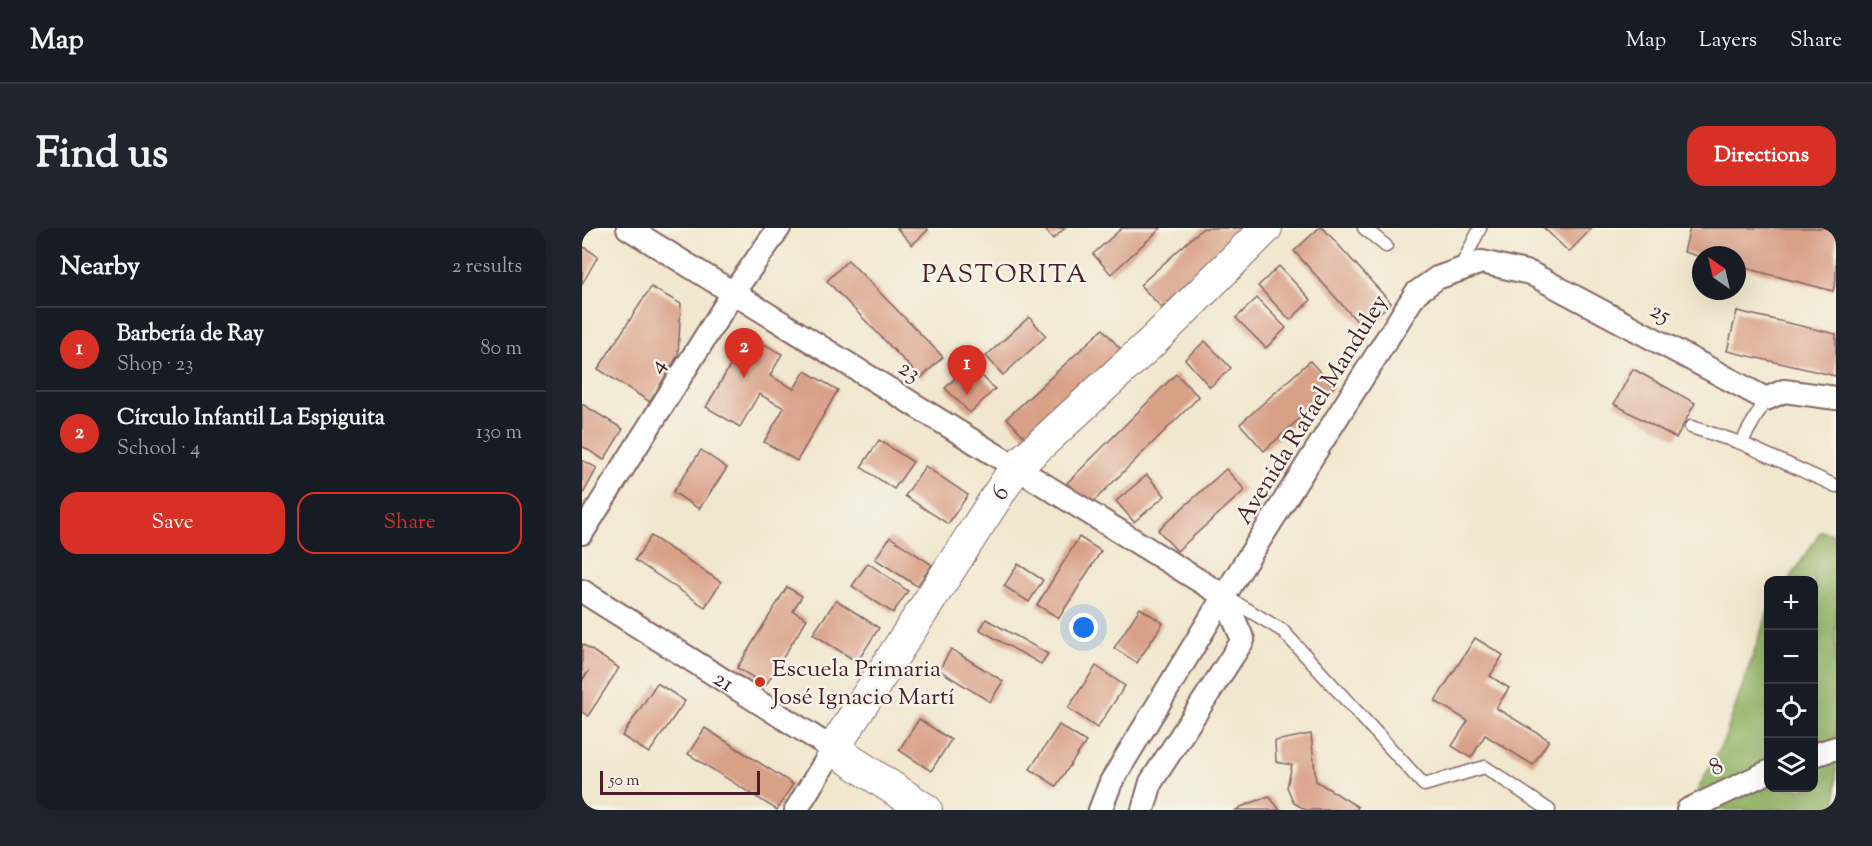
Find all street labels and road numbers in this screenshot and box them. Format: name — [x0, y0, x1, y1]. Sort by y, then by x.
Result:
street label: Avenida Rafael Manduley — [1228, 288, 1397, 532]
street label: 25 — [1643, 294, 1677, 333]
street label: 4 — [640, 352, 675, 380]
street label: 23 — [891, 352, 927, 392]
street label: 6 — [984, 479, 1019, 508]
street label: 21 — [706, 663, 740, 702]
street label: 8 — [1704, 750, 1730, 786]

